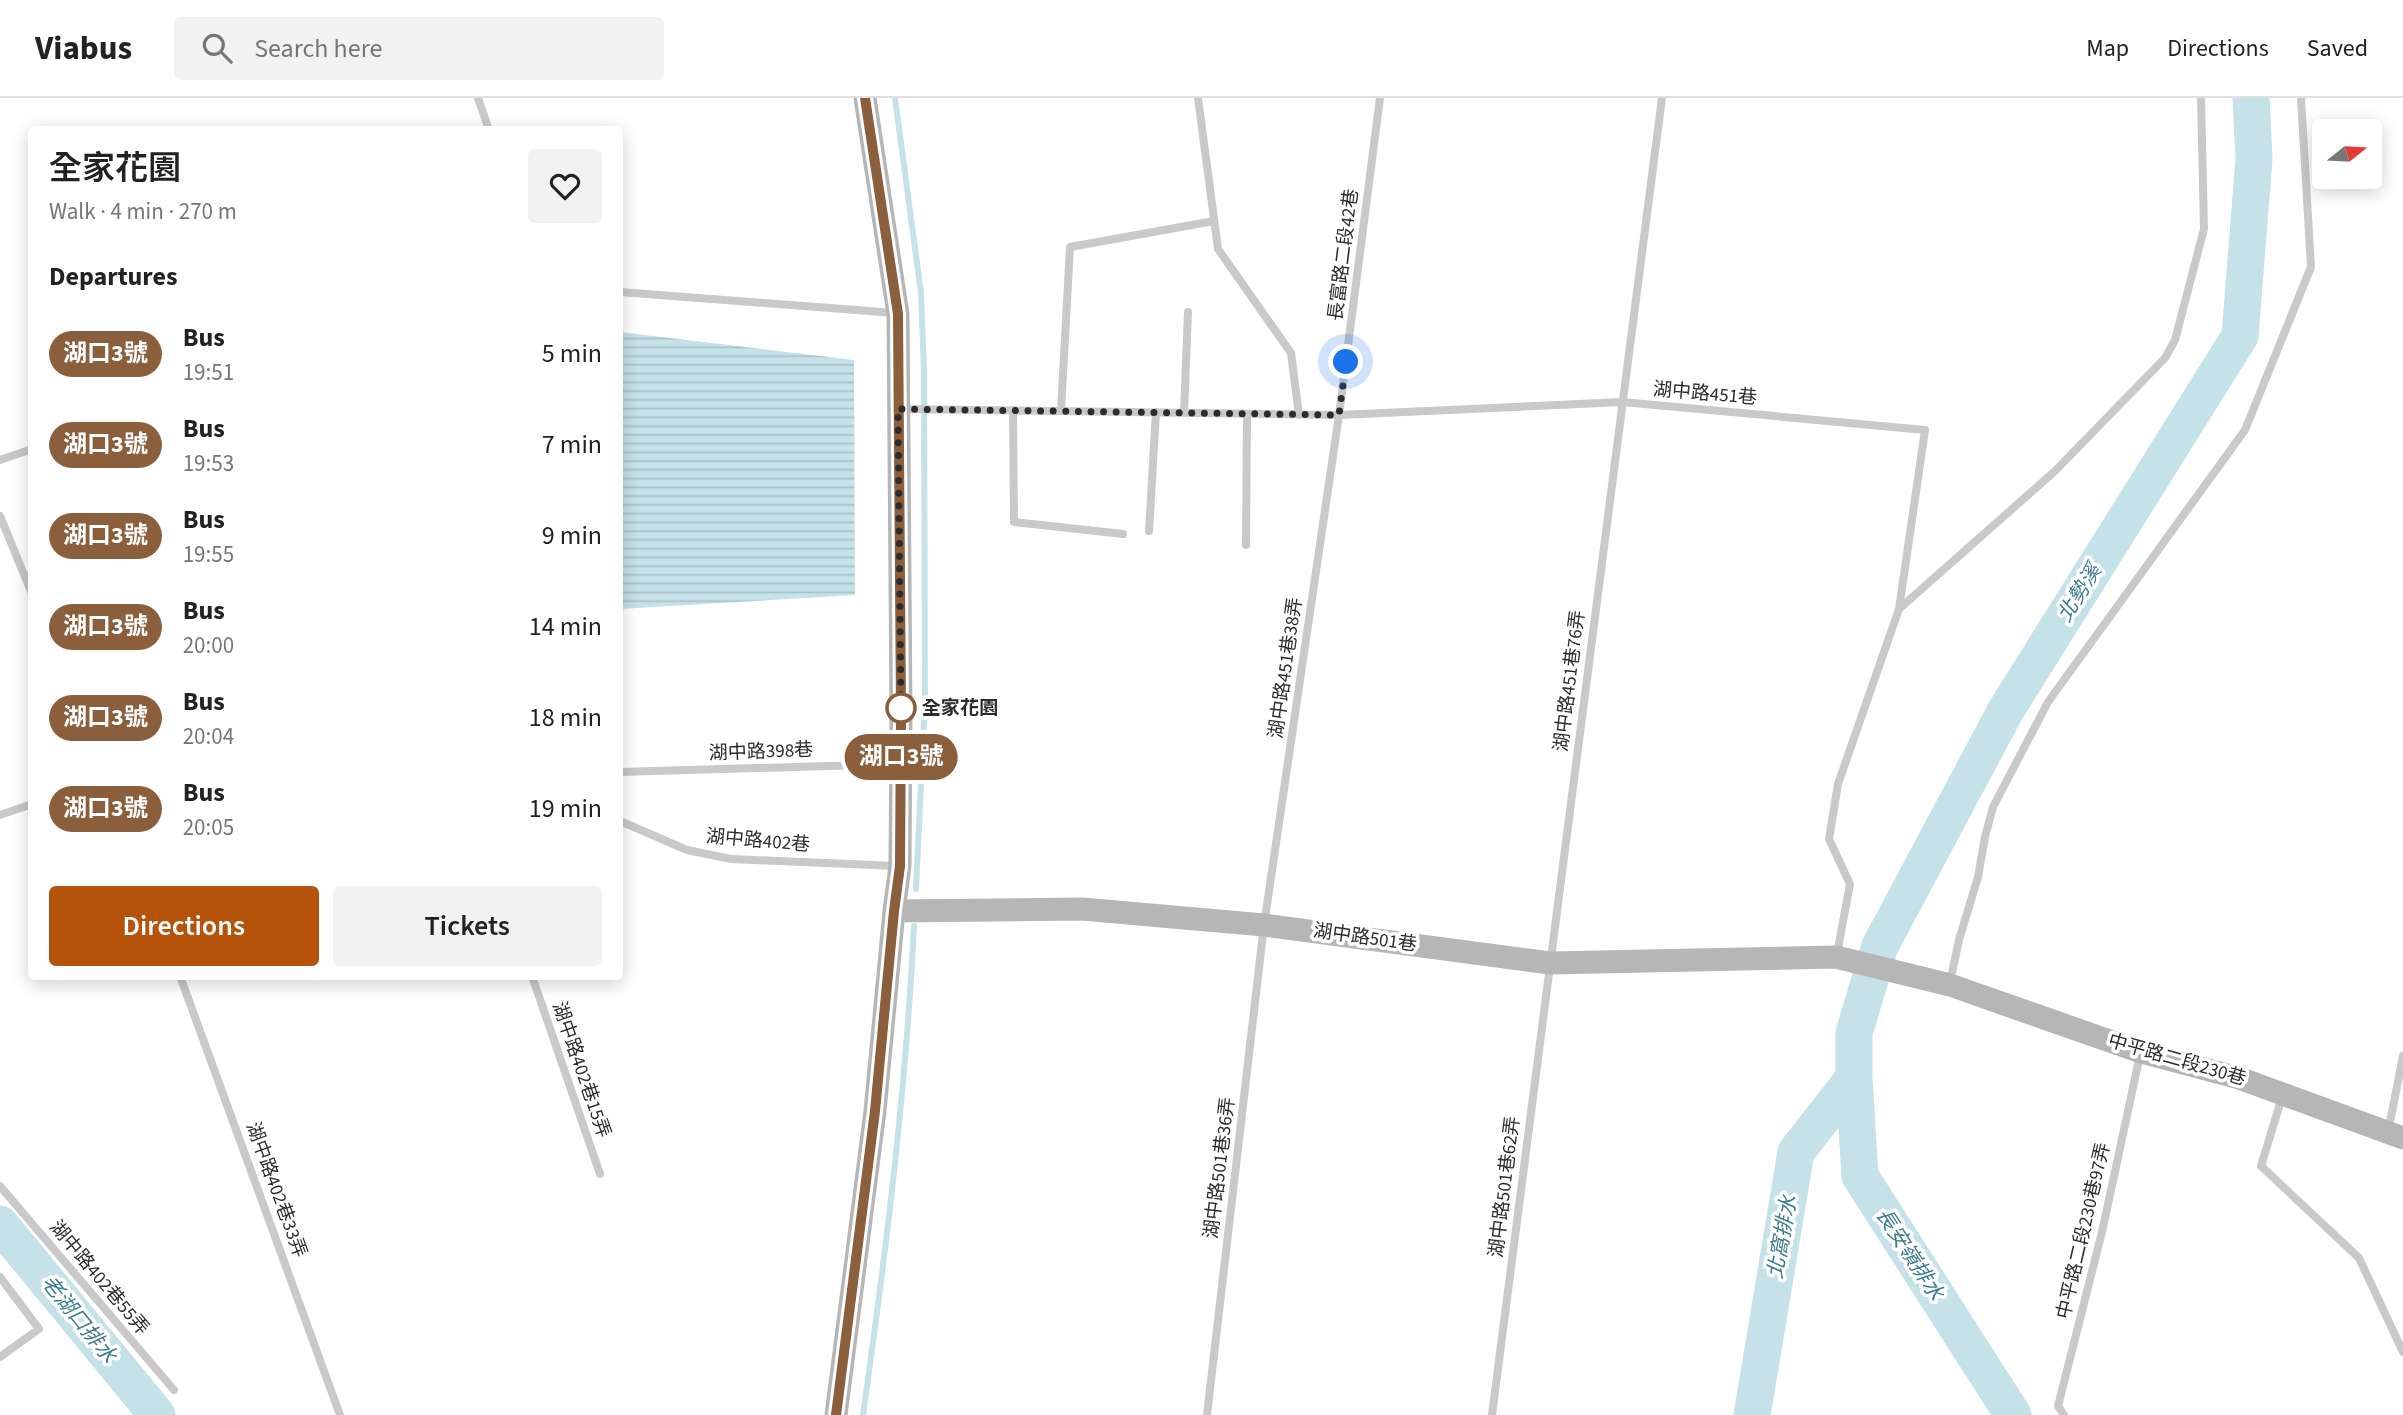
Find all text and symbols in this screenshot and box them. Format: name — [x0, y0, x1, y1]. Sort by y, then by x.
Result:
search box — [174, 17, 664, 80]
text: Viabus — [35, 25, 132, 72]
icon: search — [198, 29, 236, 67]
text: Search here — [254, 30, 382, 67]
text: Map — [2086, 31, 2129, 66]
text: Directions — [2167, 31, 2269, 66]
text: Saved — [2307, 31, 2368, 66]
north arrow — [2312, 119, 2382, 189]
map controls — [2312, 119, 2382, 189]
text: 全家花園 — [49, 145, 181, 192]
button: heart — [528, 149, 602, 223]
street label: 長富路二段42巷 — [1323, 187, 1365, 323]
text: Walk · 4 min · 270 m — [49, 195, 237, 228]
text: Departures — [49, 258, 177, 295]
text: Bus — [183, 319, 225, 356]
text: 5 min — [542, 335, 602, 372]
text: 湖口3號 — [63, 336, 148, 371]
your location — [1328, 344, 1363, 379]
text: 19:51 — [183, 356, 234, 389]
street label: 湖中路451巷 — [1652, 376, 1758, 412]
text: Bus — [183, 410, 225, 447]
text: 7 min — [542, 426, 602, 463]
text: 湖口3號 — [63, 427, 148, 462]
text: 19:53 — [183, 447, 234, 480]
text: Bus — [183, 501, 225, 538]
text: 9 min — [542, 517, 602, 554]
text: 湖口3號 — [63, 518, 148, 553]
text: 19:55 — [183, 538, 234, 571]
water label: 北勢溪 — [2050, 556, 2110, 628]
text: Bus — [183, 592, 225, 629]
street label: 湖中路451巷38弄 — [1263, 596, 1309, 740]
text: 14 min — [529, 608, 602, 645]
text: 湖口3號 — [63, 609, 148, 644]
street label: 湖中路451巷76弄 — [1548, 609, 1592, 753]
text: 20:00 — [183, 629, 234, 662]
text: Bus — [183, 683, 225, 720]
marker: 全家花園 — [886, 693, 916, 723]
place label: 全家花園 — [922, 695, 998, 722]
text: 18 min — [529, 699, 602, 736]
text: 湖口3號 — [63, 700, 148, 735]
text: 20:04 — [183, 720, 234, 753]
line badge: 湖口3號 — [852, 734, 950, 780]
street label: 湖中路398巷 — [708, 737, 814, 767]
text: 湖口3號 — [859, 739, 943, 774]
text: Bus — [183, 774, 225, 811]
text: 19 min — [529, 790, 602, 827]
text: 湖口3號 — [63, 791, 148, 826]
text: 20:05 — [183, 811, 234, 844]
street label: 湖中路402巷 — [705, 823, 811, 859]
button: Directions — [49, 886, 319, 966]
button: Tickets — [333, 886, 602, 966]
street label: 湖中路501巷 — [1311, 917, 1419, 959]
street label: 湖中路402巷15弄 — [545, 998, 617, 1142]
street label: 中平路二段230巷 — [2105, 1027, 2249, 1093]
street label: 湖中路501巷36弄 — [1198, 1096, 1242, 1240]
street label: 湖中路501巷62弄 — [1483, 1115, 1527, 1259]
street label: 湖中路402巷33弄 — [239, 1119, 313, 1261]
street label: 中平路二段230巷97弄 — [2051, 1140, 2117, 1322]
water label: 北窩排水 — [1760, 1192, 1804, 1281]
water label: 長安嶺排水 — [1869, 1202, 1952, 1307]
street label: 湖中路402巷55弄 — [43, 1215, 155, 1341]
water label: 老湖口排水 — [34, 1269, 124, 1370]

